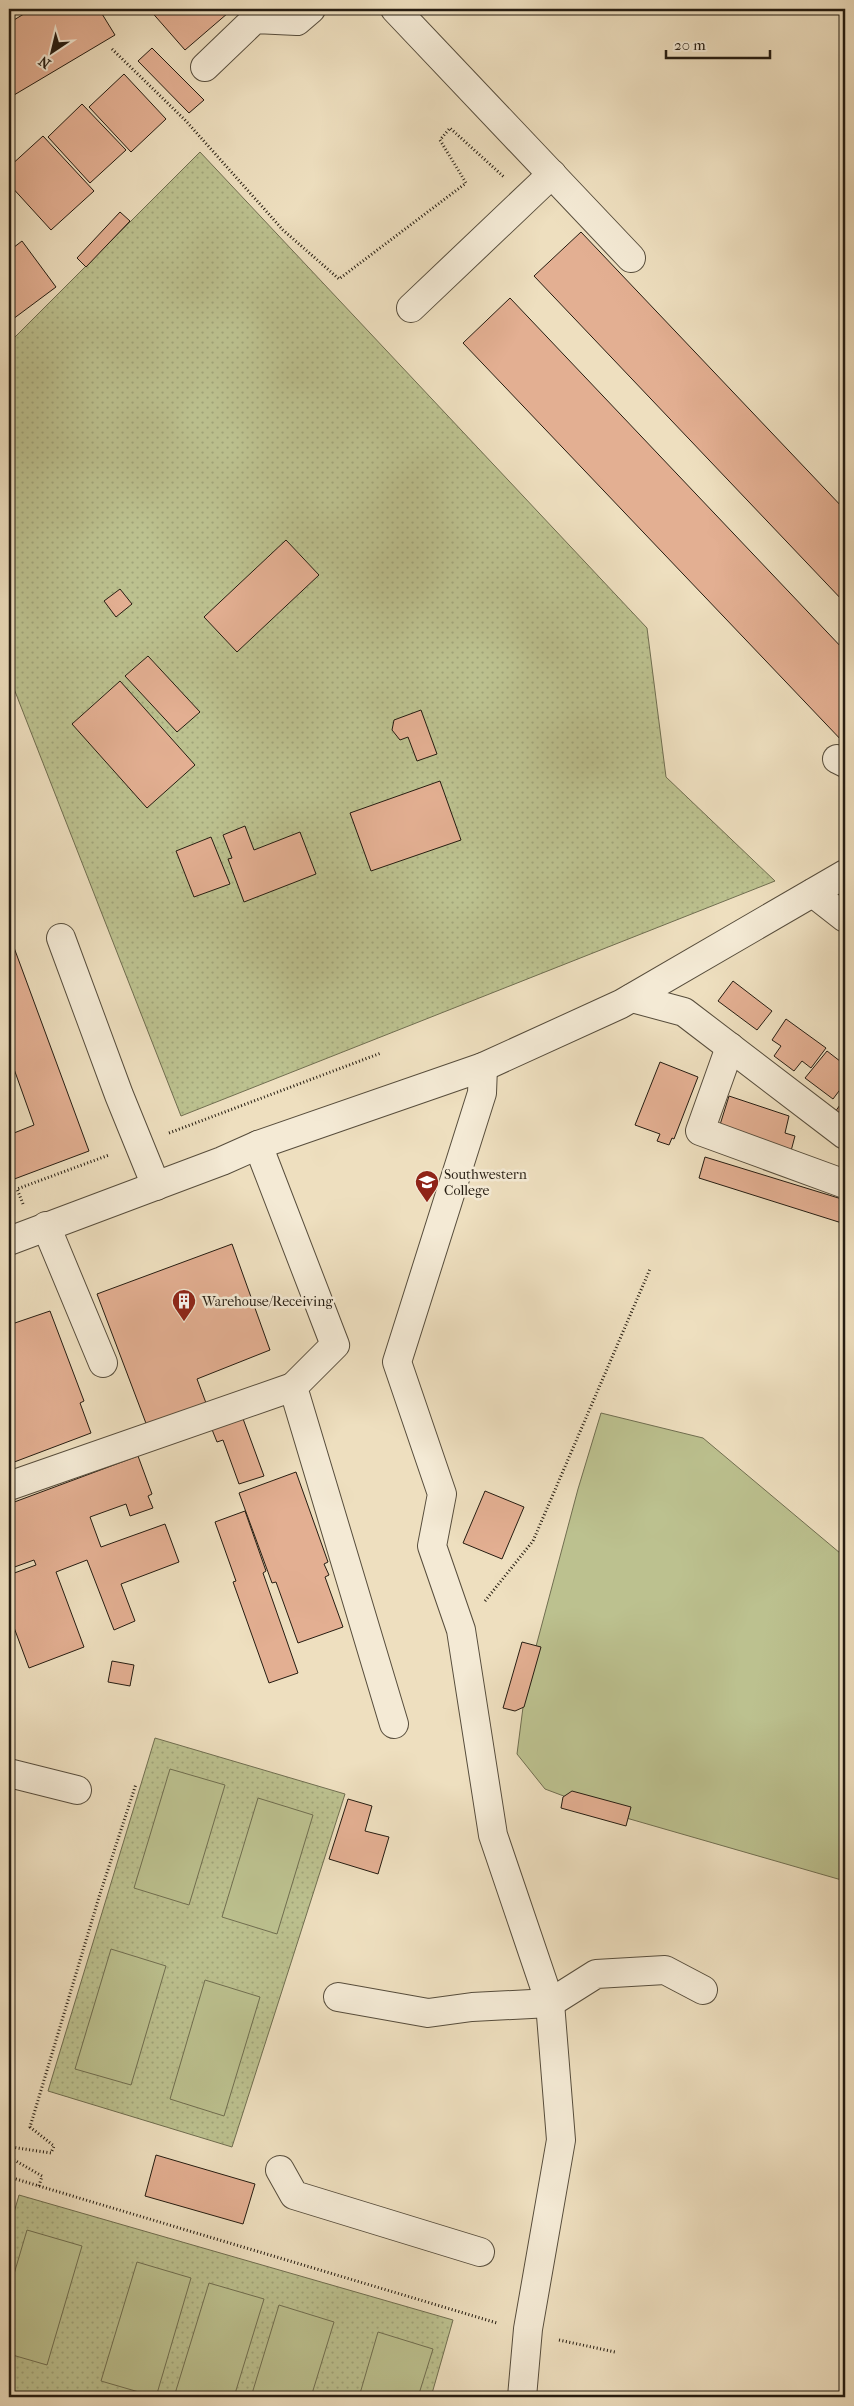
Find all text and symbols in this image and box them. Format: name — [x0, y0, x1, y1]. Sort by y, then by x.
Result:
north arrow — [28, 28, 78, 78]
scale bar — [666, 28, 770, 60]
text: 20 m — [674, 36, 706, 54]
text: N — [35, 52, 54, 72]
place label: Southwestern College — [444, 1166, 527, 1199]
school or university icon: Southwestern College — [414, 1169, 440, 1203]
building icon: Warehouse/Receiving — [171, 1288, 197, 1322]
place label: Warehouse/Receiving — [201, 1293, 333, 1310]

